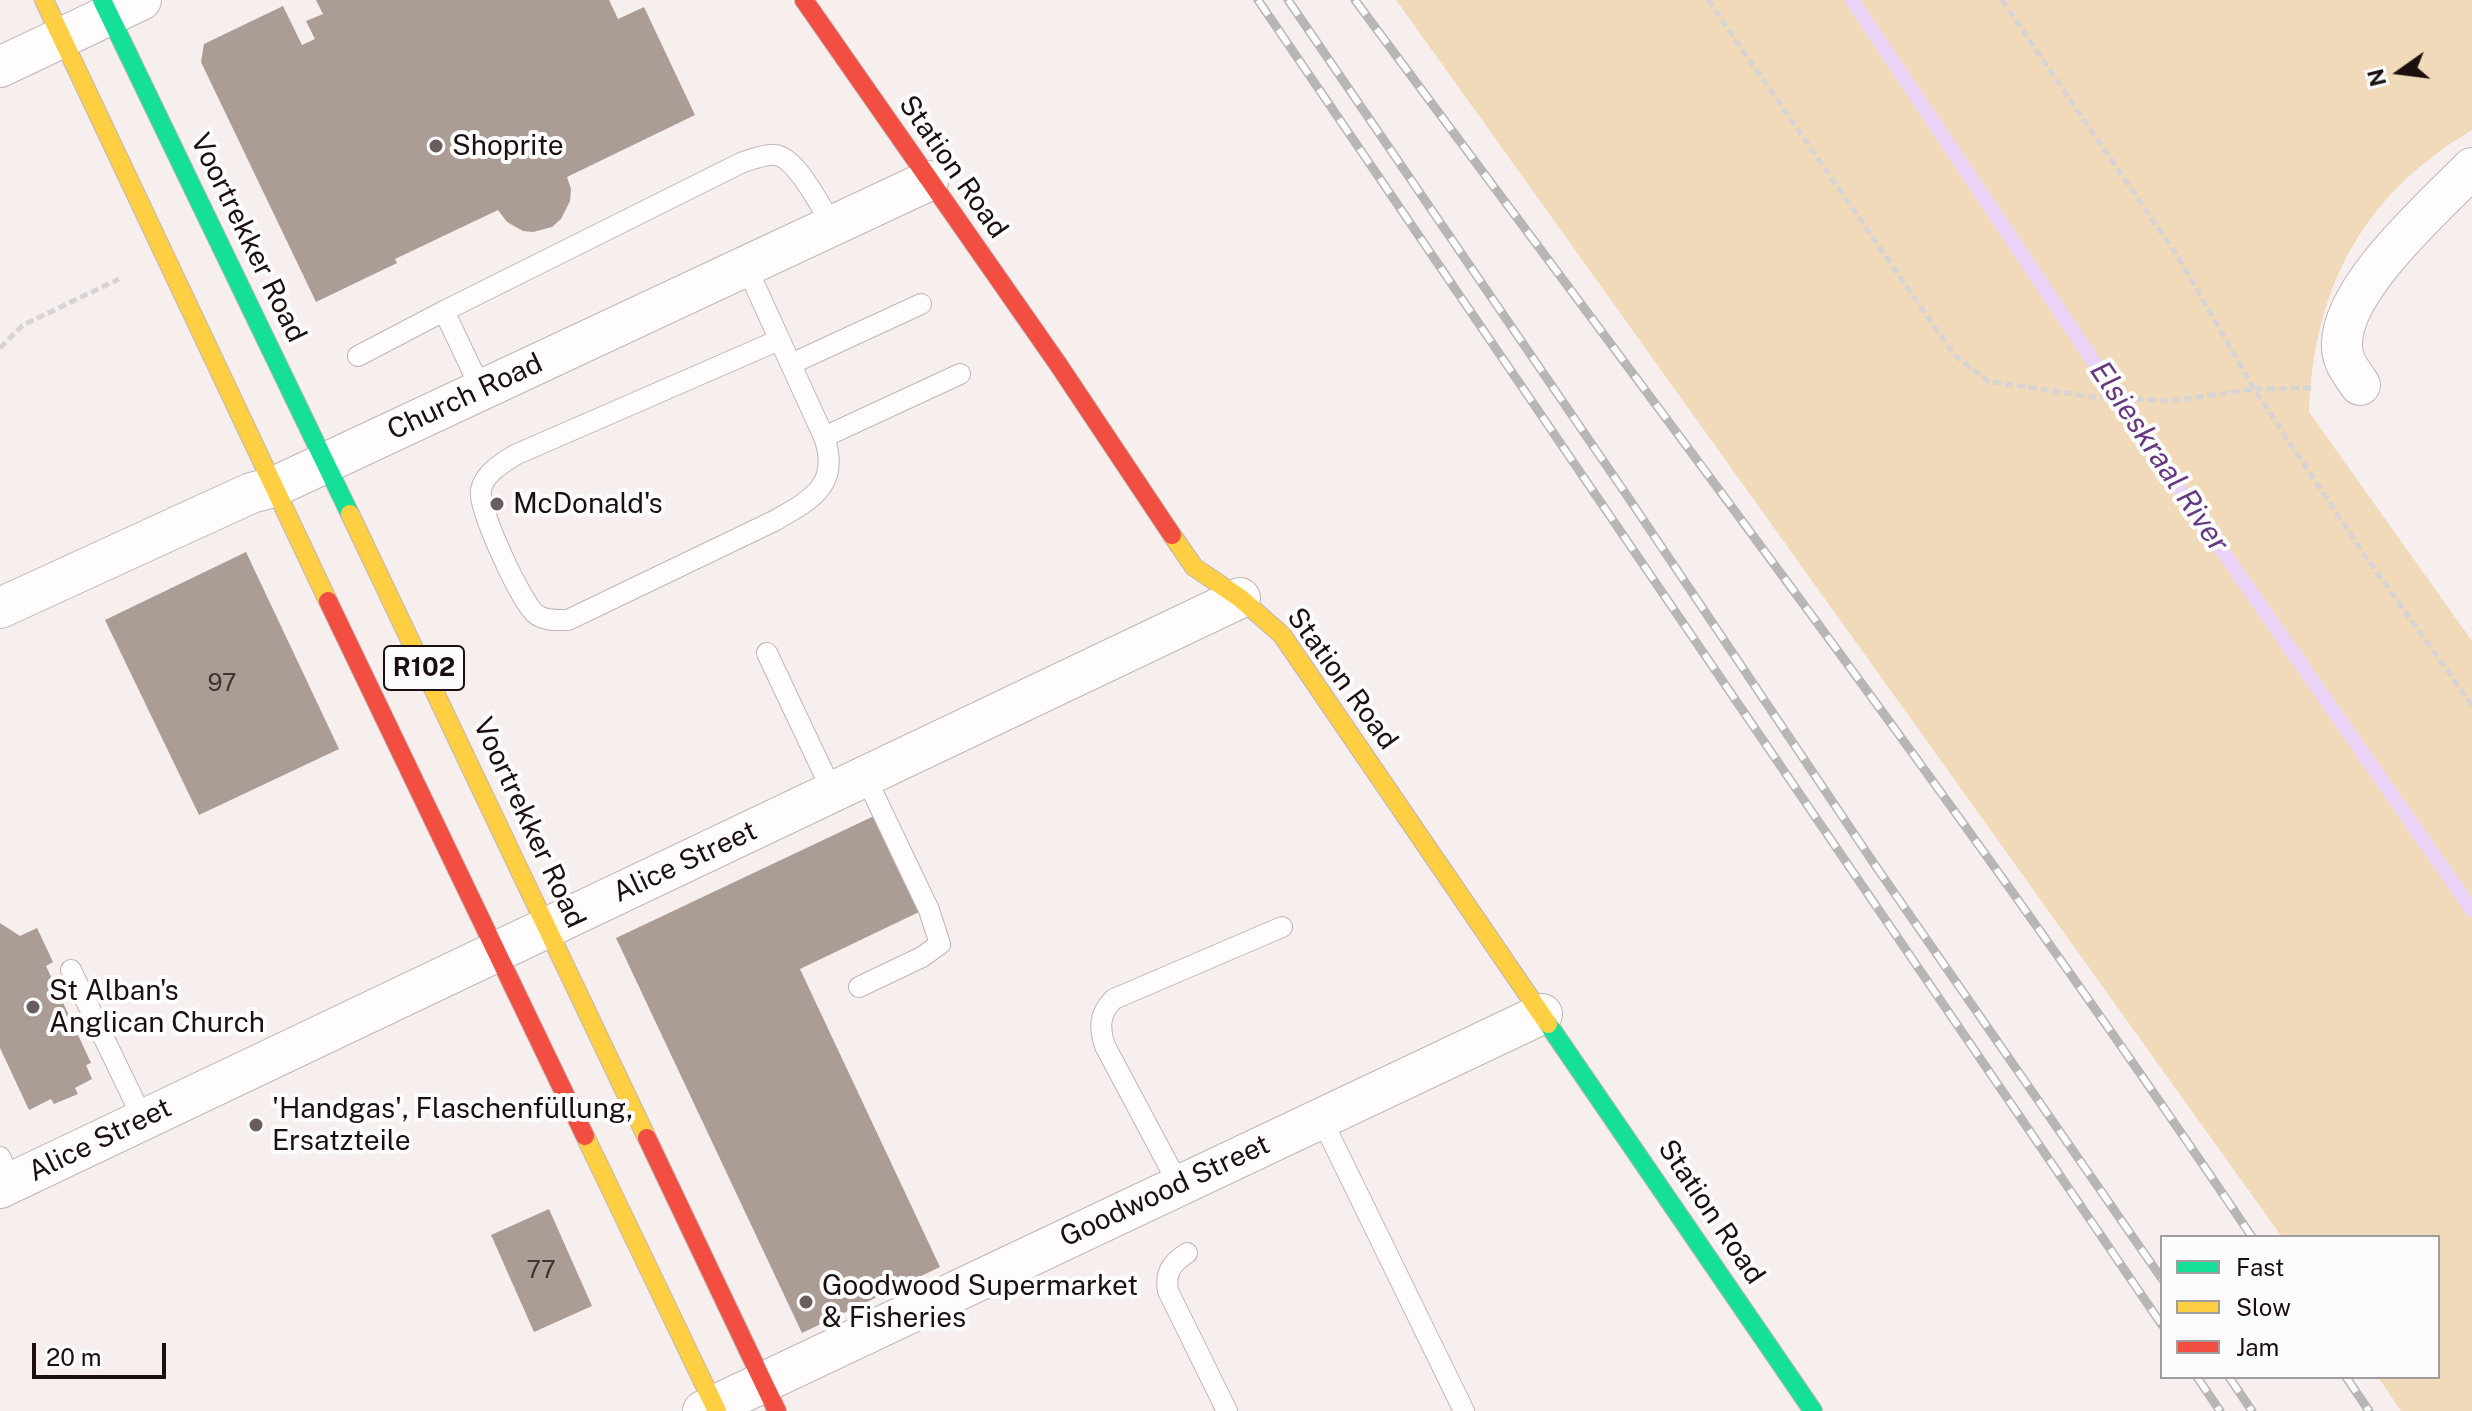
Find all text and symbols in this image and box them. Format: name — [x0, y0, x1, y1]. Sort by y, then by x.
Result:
north arrow — [2360, 32, 2440, 112]
text: N — [2362, 66, 2391, 89]
street label: Station Road — [891, 89, 1015, 245]
street label: Voortrekker Road — [183, 128, 313, 348]
place label: Shoprite — [452, 129, 564, 163]
marker: Shoprite — [427, 137, 445, 155]
street label: Church Road — [382, 347, 548, 447]
water label: Elsieskraal River — [2082, 355, 2236, 559]
place label: McDonald's — [513, 487, 663, 521]
marker: McDonald's — [488, 495, 506, 513]
street label: Station Road — [1279, 602, 1405, 756]
road number: R102 — [384, 646, 464, 690]
house number: 97 — [208, 670, 236, 698]
street label: Voortrekker Road — [466, 713, 592, 933]
street label: Alice Street — [608, 814, 762, 910]
place label: St Alban's Anglican Church — [49, 974, 265, 1040]
marker: St Alban's Anglican Church — [24, 998, 42, 1016]
street label: Alice Street — [23, 1091, 177, 1189]
place label: 'Handgas', Flaschenfüllung, Ersatzteile — [272, 1092, 633, 1158]
marker: 'Handgas', Flaschenfüllung, Ersatzteile — [247, 1116, 265, 1134]
street label: Goodwood Street — [1055, 1128, 1275, 1254]
street label: Station Road — [1650, 1133, 1772, 1291]
legend — [2160, 1235, 2440, 1379]
text: Fast — [2236, 1253, 2284, 1281]
house number: 77 — [526, 1257, 556, 1285]
place label: Goodwood Supermarket & Fisheries — [822, 1269, 1138, 1335]
marker: Goodwood Supermarket & Fisheries — [797, 1293, 815, 1311]
text: Slow — [2236, 1293, 2291, 1321]
scale bar — [36, 1327, 170, 1377]
text: Jam — [2236, 1333, 2279, 1361]
text: 20 m — [46, 1343, 102, 1371]

